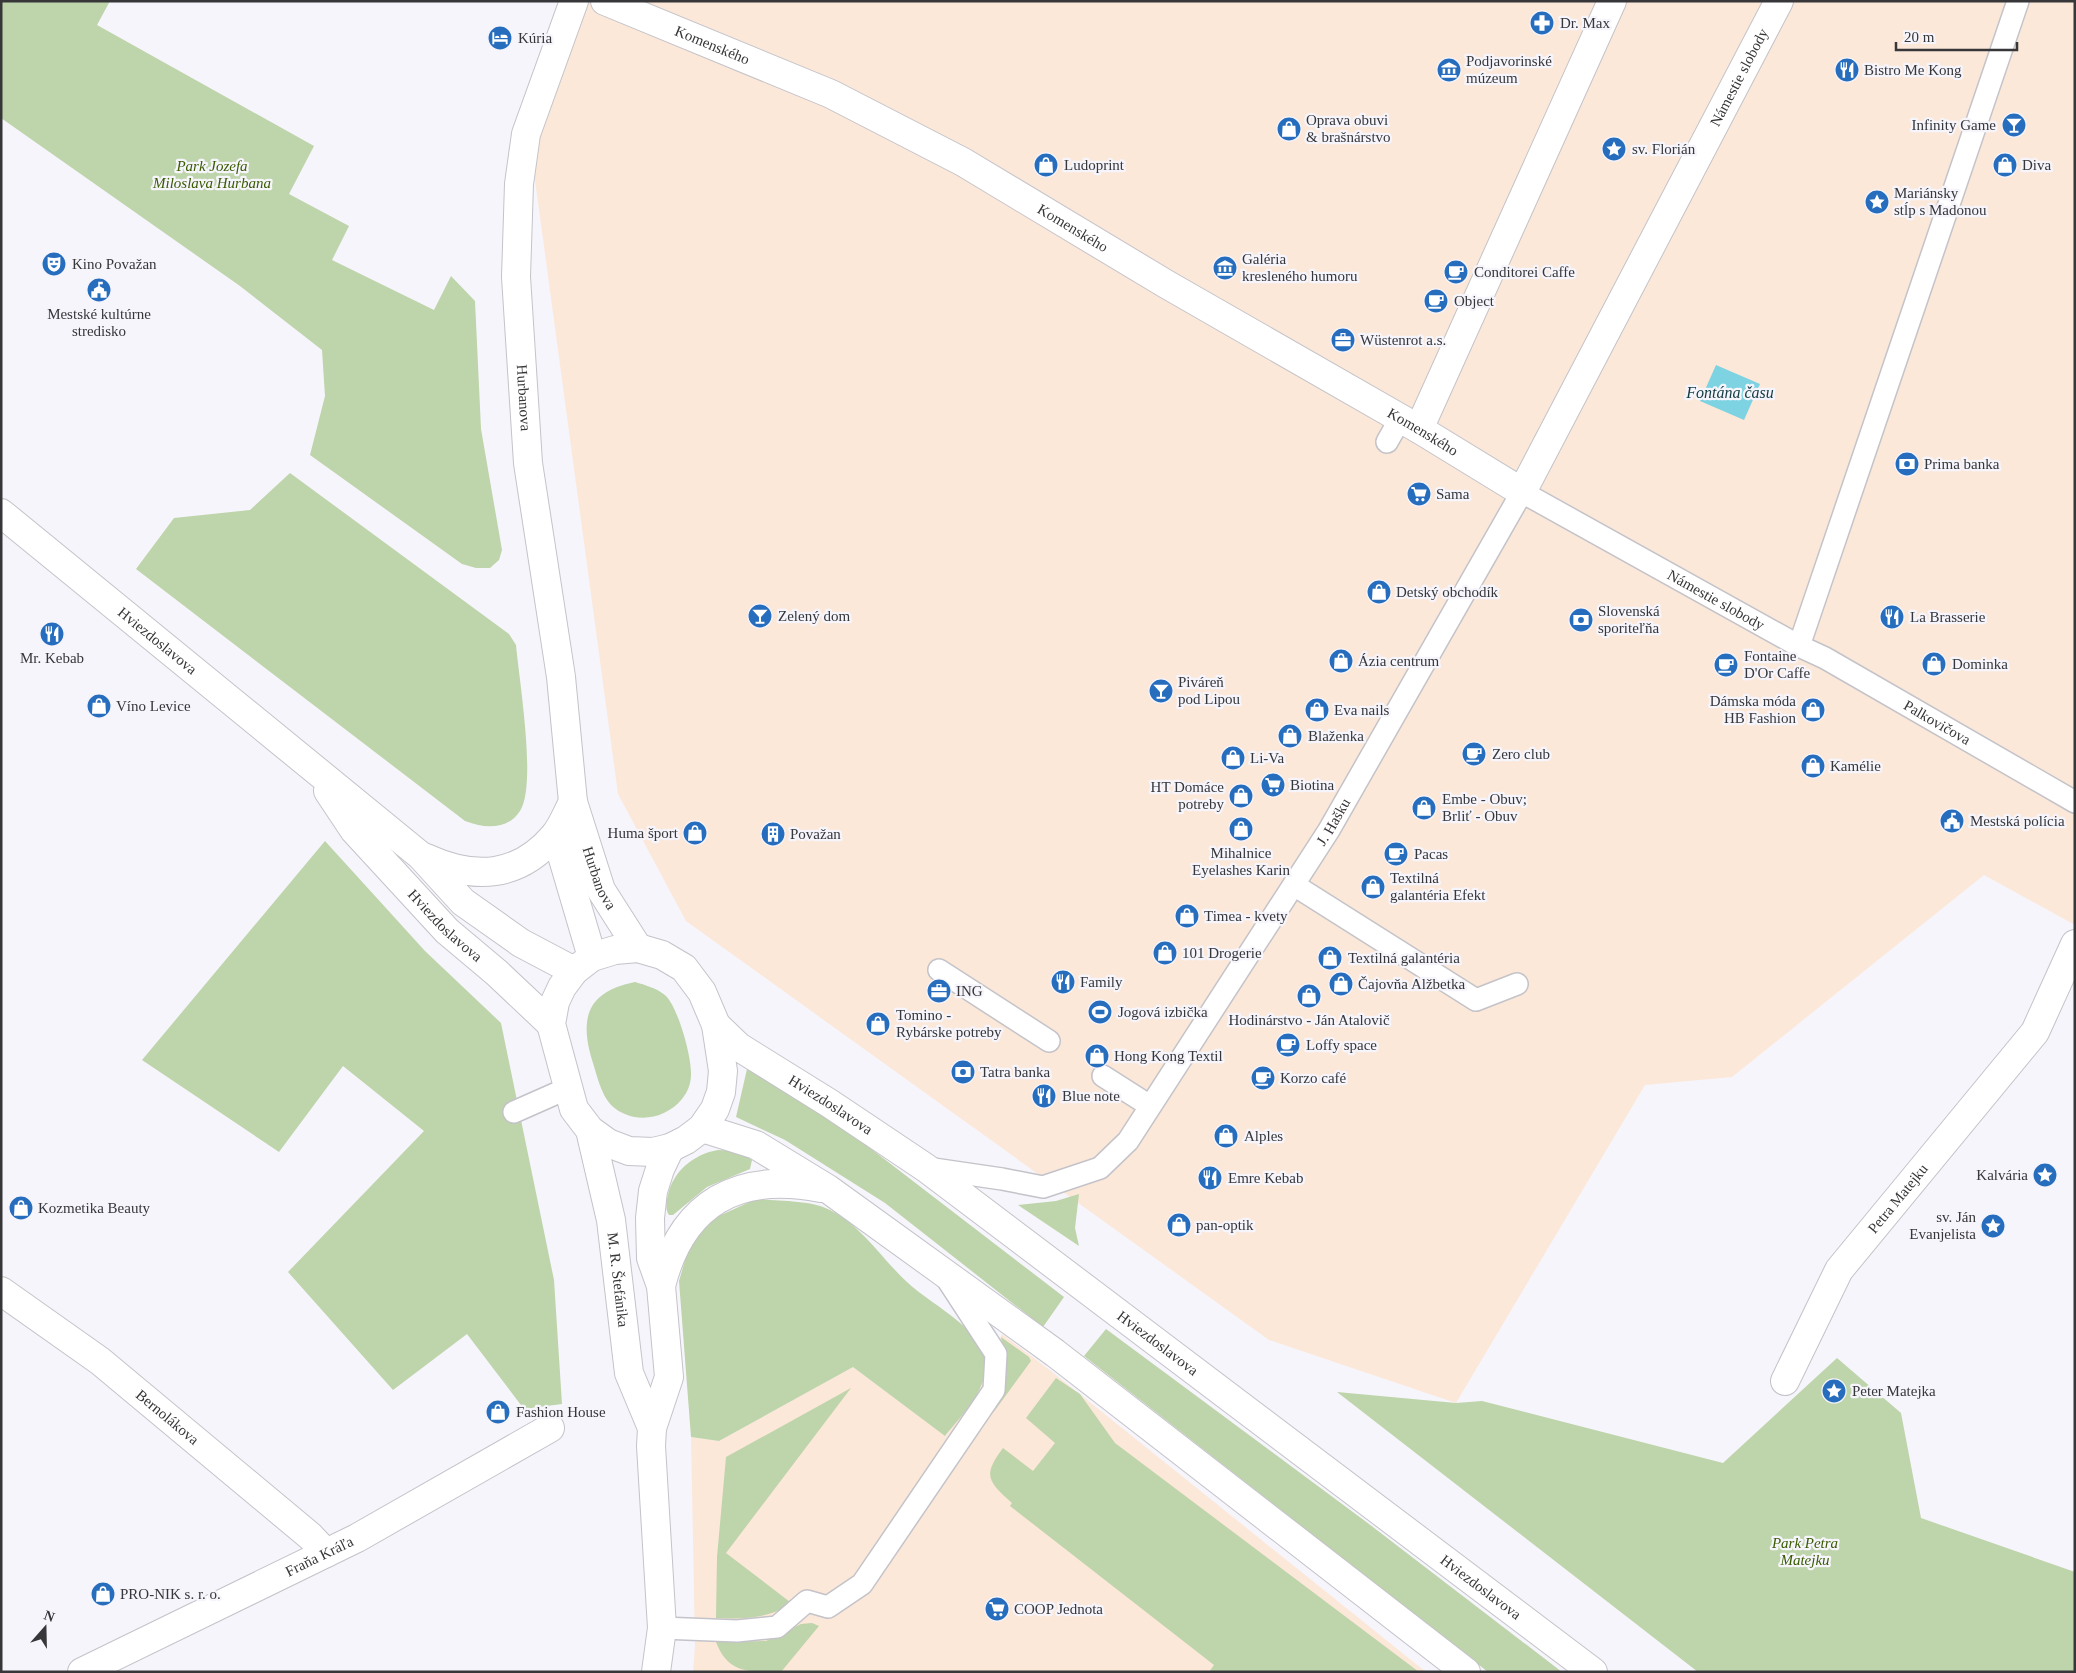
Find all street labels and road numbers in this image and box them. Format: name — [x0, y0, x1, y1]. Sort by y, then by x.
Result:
street label: Komenského — [673, 23, 752, 68]
street label: Námestie slobody — [1707, 25, 1771, 129]
street label: Komenského — [1035, 201, 1111, 255]
street label: Hurbanova — [514, 364, 534, 432]
street label: Komenského — [1385, 405, 1461, 459]
street label: Námestie slobody — [1665, 567, 1767, 633]
street label: Hviezdoslavova — [115, 604, 200, 678]
street label: Palkovičova — [1901, 697, 1974, 748]
street label: J. Hašku — [1313, 795, 1354, 848]
street label: Hurbanova — [580, 845, 620, 913]
street label: Hviezdoslavova — [405, 886, 485, 965]
street label: Hviezdoslavova — [786, 1072, 876, 1138]
street label: Petra Matejku — [1865, 1160, 1931, 1236]
street label: M. R. Štefánika — [605, 1232, 632, 1328]
street label: Hviezdoslavova — [1114, 1308, 1201, 1379]
street label: Bernolákova — [133, 1386, 202, 1448]
street label: Fraňa Kráľa — [283, 1533, 356, 1580]
street label: Hviezdoslavova — [1437, 1552, 1524, 1623]

